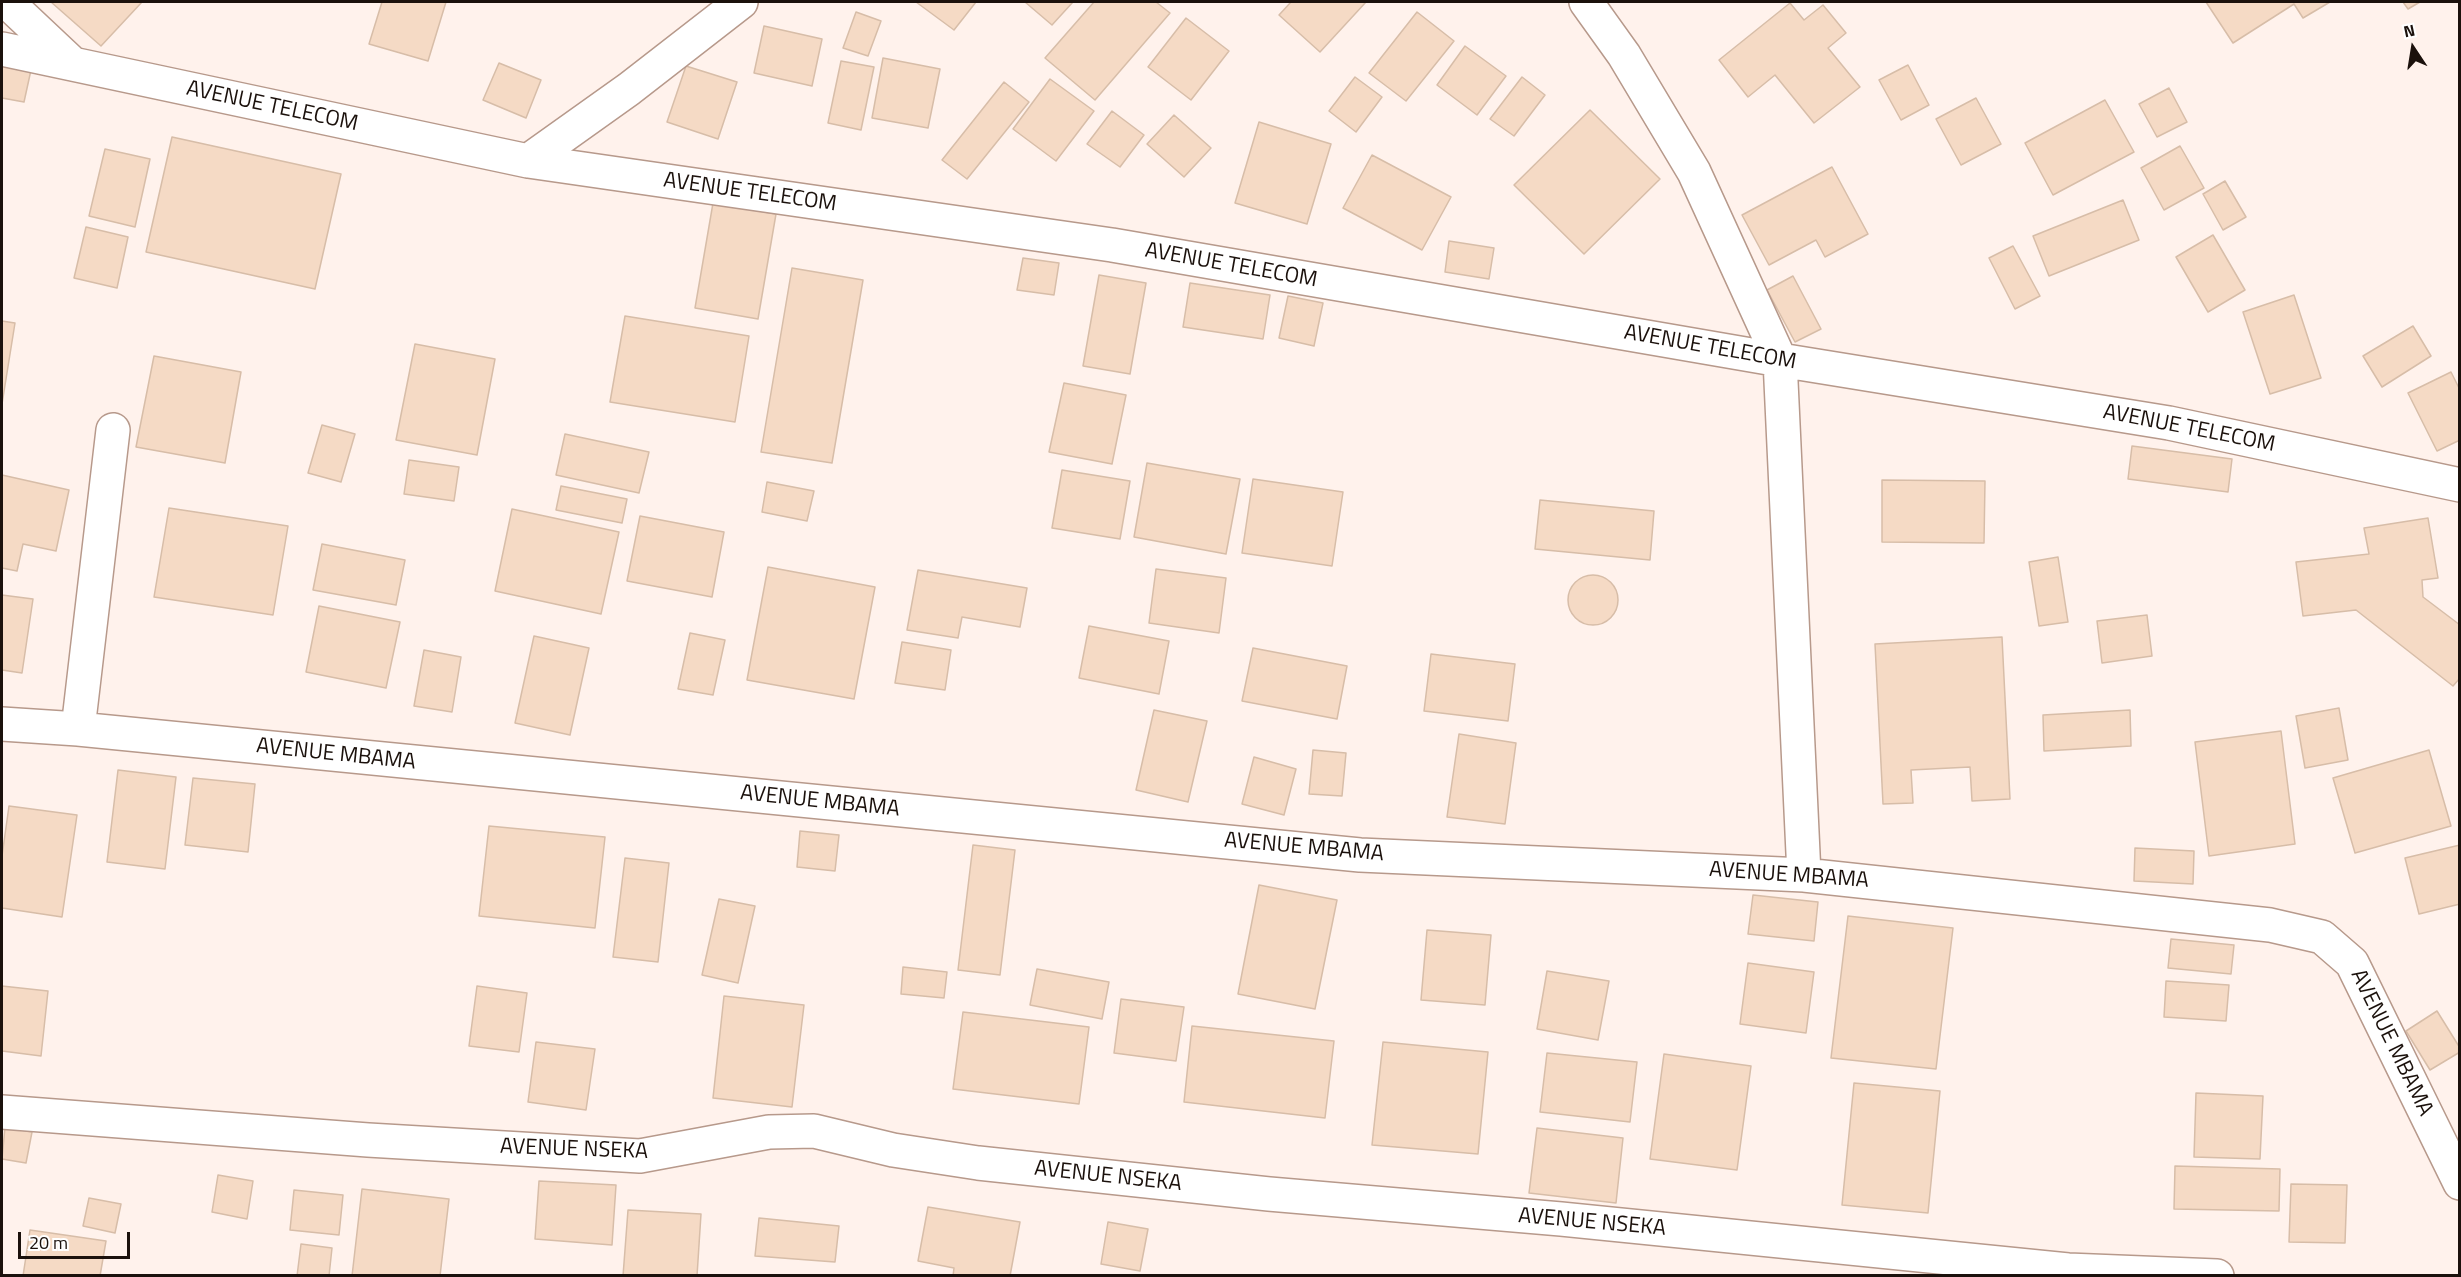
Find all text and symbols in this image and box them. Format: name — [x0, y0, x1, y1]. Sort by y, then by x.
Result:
north arrow — [2383, 18, 2443, 78]
text: N — [2401, 18, 2417, 43]
street label: AVENUE TELECOM — [184, 76, 360, 138]
street label: AVENUE TELECOM — [662, 168, 838, 218]
street label: AVENUE TELECOM — [1143, 238, 1319, 294]
street label: AVENUE TELECOM — [1622, 320, 1798, 376]
street label: AVENUE TELECOM — [2101, 399, 2277, 459]
street label: AVENUE MBAMA — [255, 734, 417, 776]
street label: AVENUE MBAMA — [739, 781, 901, 823]
street label: AVENUE MBAMA — [1223, 828, 1385, 868]
street label: AVENUE MBAMA — [1708, 857, 1870, 895]
street label: AVENUE MBAMA — [2344, 965, 2438, 1121]
street label: AVENUE NSEKA — [500, 1134, 648, 1166]
street label: AVENUE NSEKA — [1033, 1156, 1183, 1198]
street label: AVENUE NSEKA — [1517, 1203, 1667, 1243]
scale bar — [21, 1220, 134, 1258]
text: 20 m — [29, 1229, 68, 1256]

